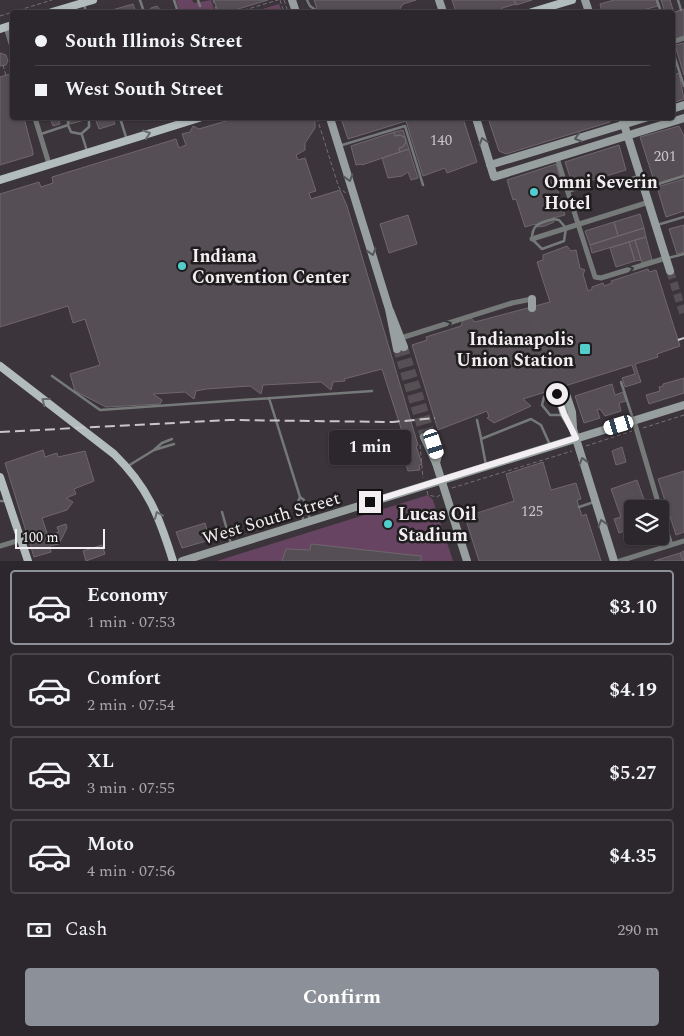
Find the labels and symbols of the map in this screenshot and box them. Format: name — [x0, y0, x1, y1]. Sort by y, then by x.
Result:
house number: 140 — [430, 129, 452, 152]
one-way arrow — [142, 130, 150, 140]
one-way arrow — [574, 133, 582, 143]
one-way arrow — [479, 137, 489, 146]
house number: 201 — [654, 145, 676, 168]
place label: Omni Severin Hotel — [544, 169, 658, 217]
one-way arrow — [343, 173, 353, 182]
marker: Omni Severin Hotel — [528, 186, 540, 198]
place label: Indiana Convention Center — [192, 243, 349, 291]
one-way arrow — [366, 247, 376, 256]
marker: Indiana Convention Center — [176, 260, 188, 272]
one-way arrow — [626, 265, 634, 275]
one-way arrow — [443, 319, 451, 329]
place label: Indianapolis Union Station — [456, 326, 574, 374]
marker: Indianapolis Union Station — [578, 342, 592, 356]
route start — [546, 383, 568, 405]
one-way arrow — [42, 399, 51, 407]
car — [602, 413, 635, 437]
car — [422, 427, 445, 461]
callout: 1 min — [329, 430, 411, 464]
one-way arrow — [579, 458, 589, 466]
street label: West South Street — [199, 485, 343, 552]
route end — [359, 491, 381, 513]
house number: 125 — [521, 500, 543, 523]
place label: Lucas Oil Stadium — [398, 501, 477, 549]
one-way arrow — [153, 511, 164, 520]
marker: Lucas Oil Stadium — [382, 518, 394, 530]
one-way arrow — [598, 519, 608, 527]
scale bar — [15, 526, 105, 549]

